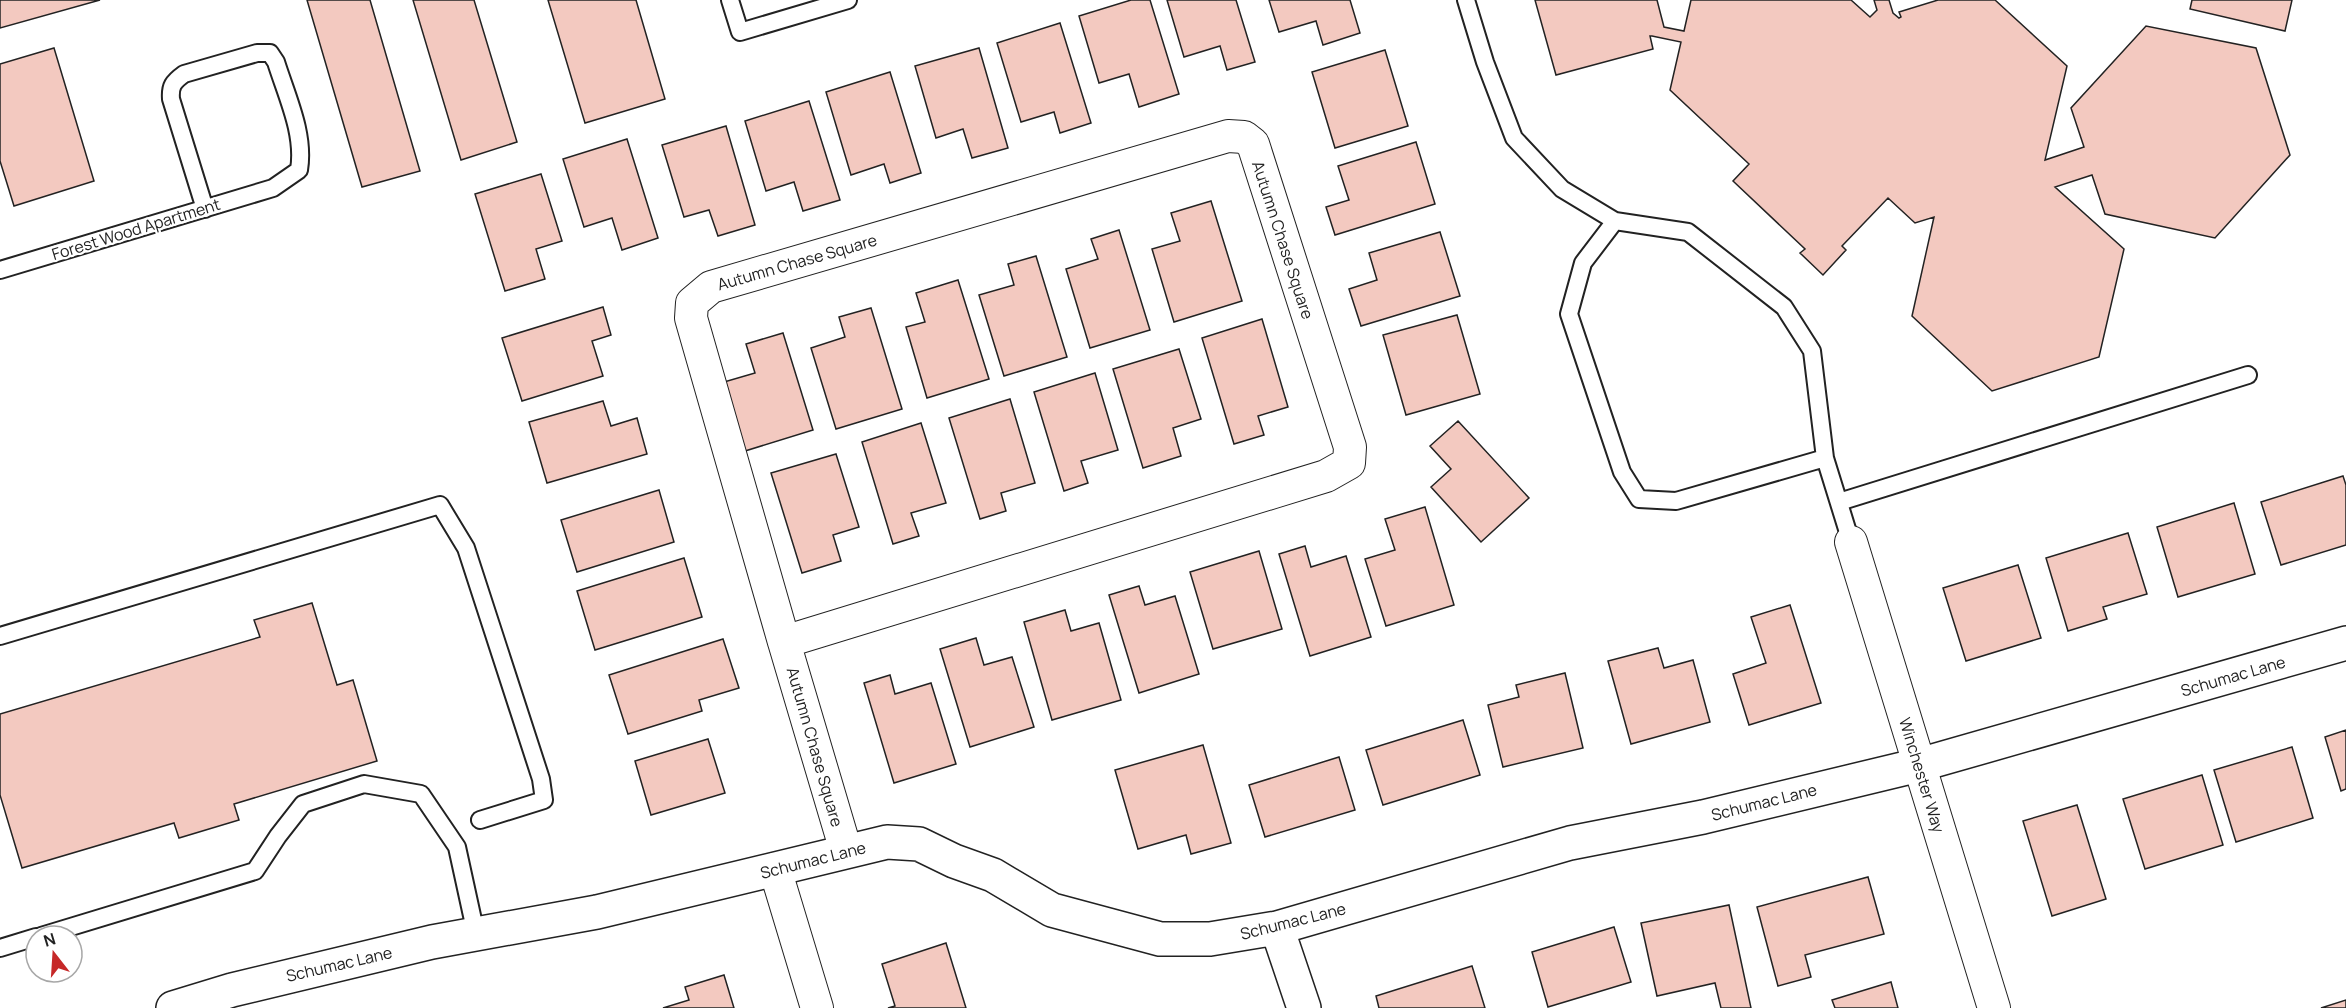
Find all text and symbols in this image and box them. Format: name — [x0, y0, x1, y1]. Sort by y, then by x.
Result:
street label: Autumn Chase Square — [1247, 158, 1319, 322]
street label: Forest Wood Apartment — [49, 193, 223, 265]
street label: Autumn Chase Square — [715, 229, 879, 295]
street label: Schumac Lane — [2178, 651, 2288, 701]
street label: Autumn Chase Square — [782, 665, 848, 829]
street label: Winchester Way — [1894, 715, 1950, 836]
street label: Schumac Lane — [1709, 778, 1819, 826]
street label: Schumac Lane — [758, 836, 868, 884]
street label: Schumac Lane — [1238, 897, 1348, 945]
north arrow — [24, 924, 84, 984]
text: N — [41, 927, 58, 952]
street label: Schumac Lane — [284, 941, 394, 987]

